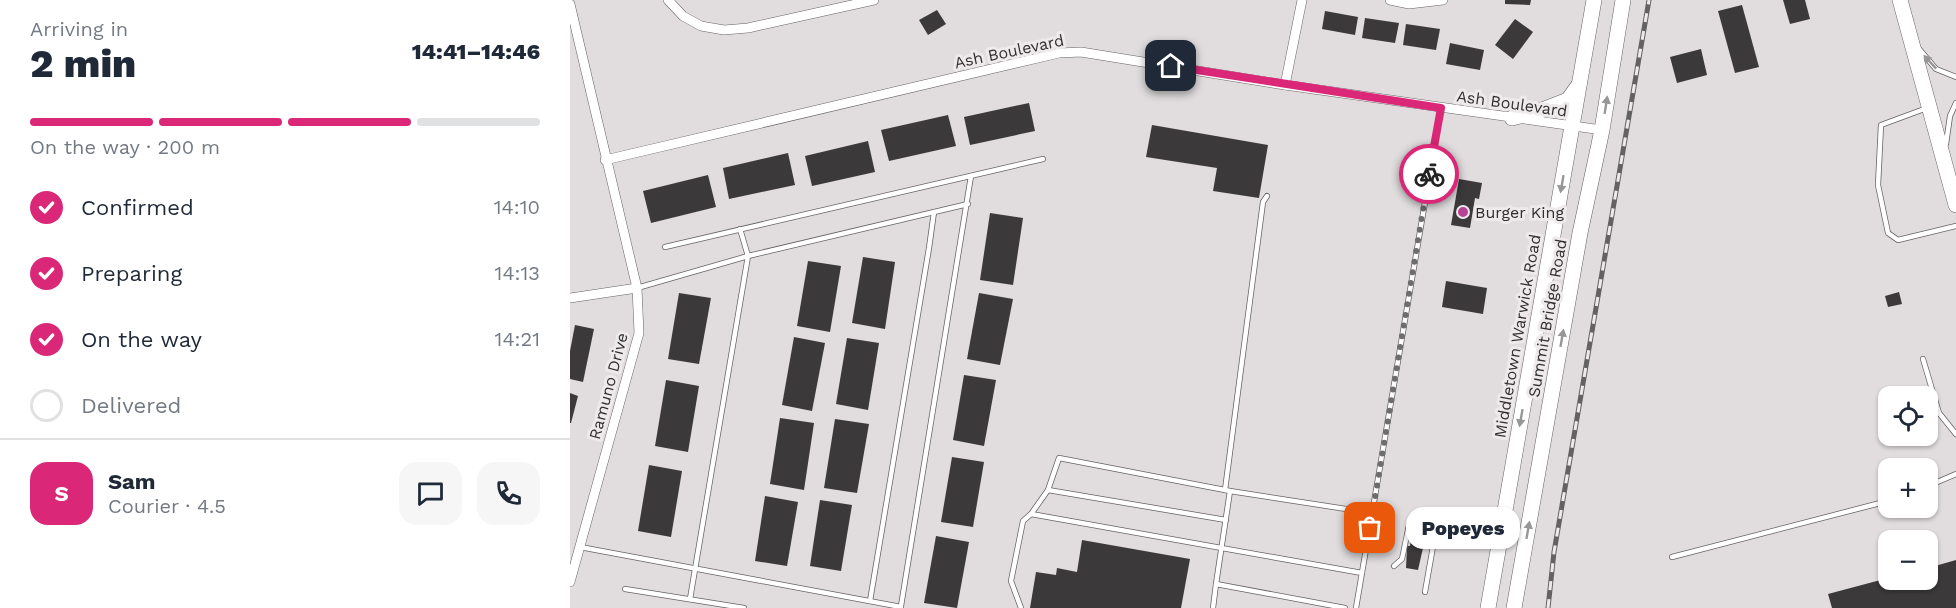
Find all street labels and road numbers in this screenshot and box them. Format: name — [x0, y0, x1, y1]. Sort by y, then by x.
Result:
street label: Ash Boulevard — [953, 31, 1066, 72]
street label: Ash Boulevard — [1455, 86, 1568, 121]
street label: Middletown Warwick Road — [1490, 233, 1545, 439]
street label: Summit Bridge Road — [1524, 237, 1571, 399]
street label: Ramuno Drive — [585, 331, 632, 442]

